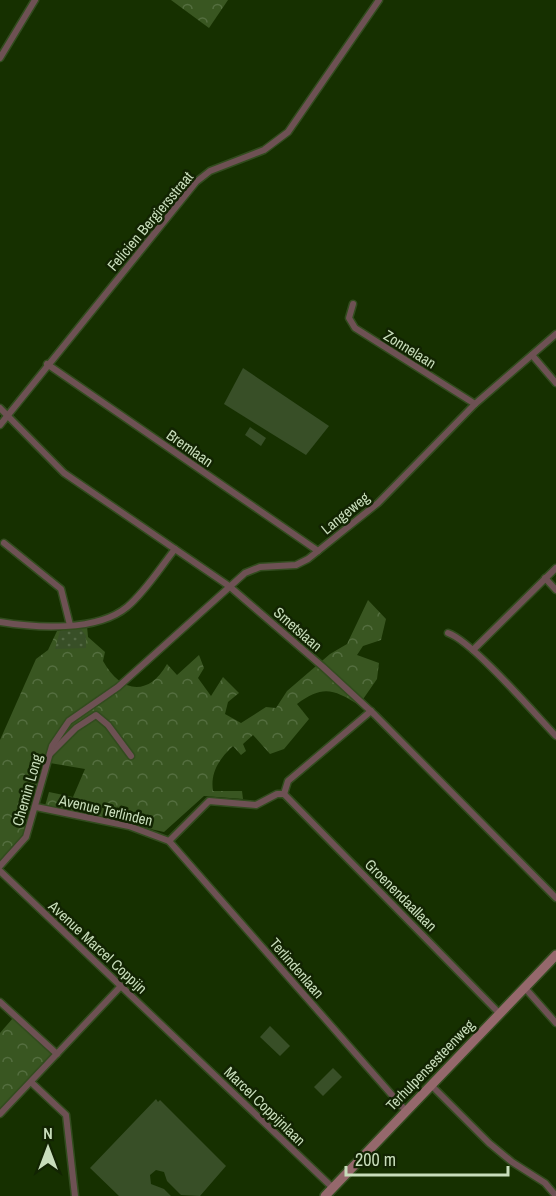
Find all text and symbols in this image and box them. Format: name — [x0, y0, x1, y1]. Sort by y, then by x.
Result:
street label: Felicien Bergiersstraat — [102, 166, 198, 275]
street label: Zonnelaan — [380, 325, 440, 373]
street label: Bremlaan — [162, 424, 218, 472]
street label: Langeweg — [316, 487, 374, 539]
street label: Smetslaan — [269, 602, 327, 656]
street label: Chemin Long — [7, 751, 47, 828]
street label: Avenue Terlinden — [56, 789, 155, 831]
street label: Groenendaallaan — [360, 854, 442, 936]
street label: Avenue Marcel Coppijn — [43, 895, 152, 998]
street label: Terlindenlaan — [265, 933, 329, 1003]
street label: Terhulpensesteenweg — [381, 1015, 479, 1115]
street label: Marcel Coppijnlaan — [220, 1062, 310, 1150]
north arrow — [18, 1118, 78, 1178]
text: N — [43, 1122, 53, 1144]
scale bar — [346, 1139, 508, 1177]
text: 200 m — [355, 1147, 396, 1172]

